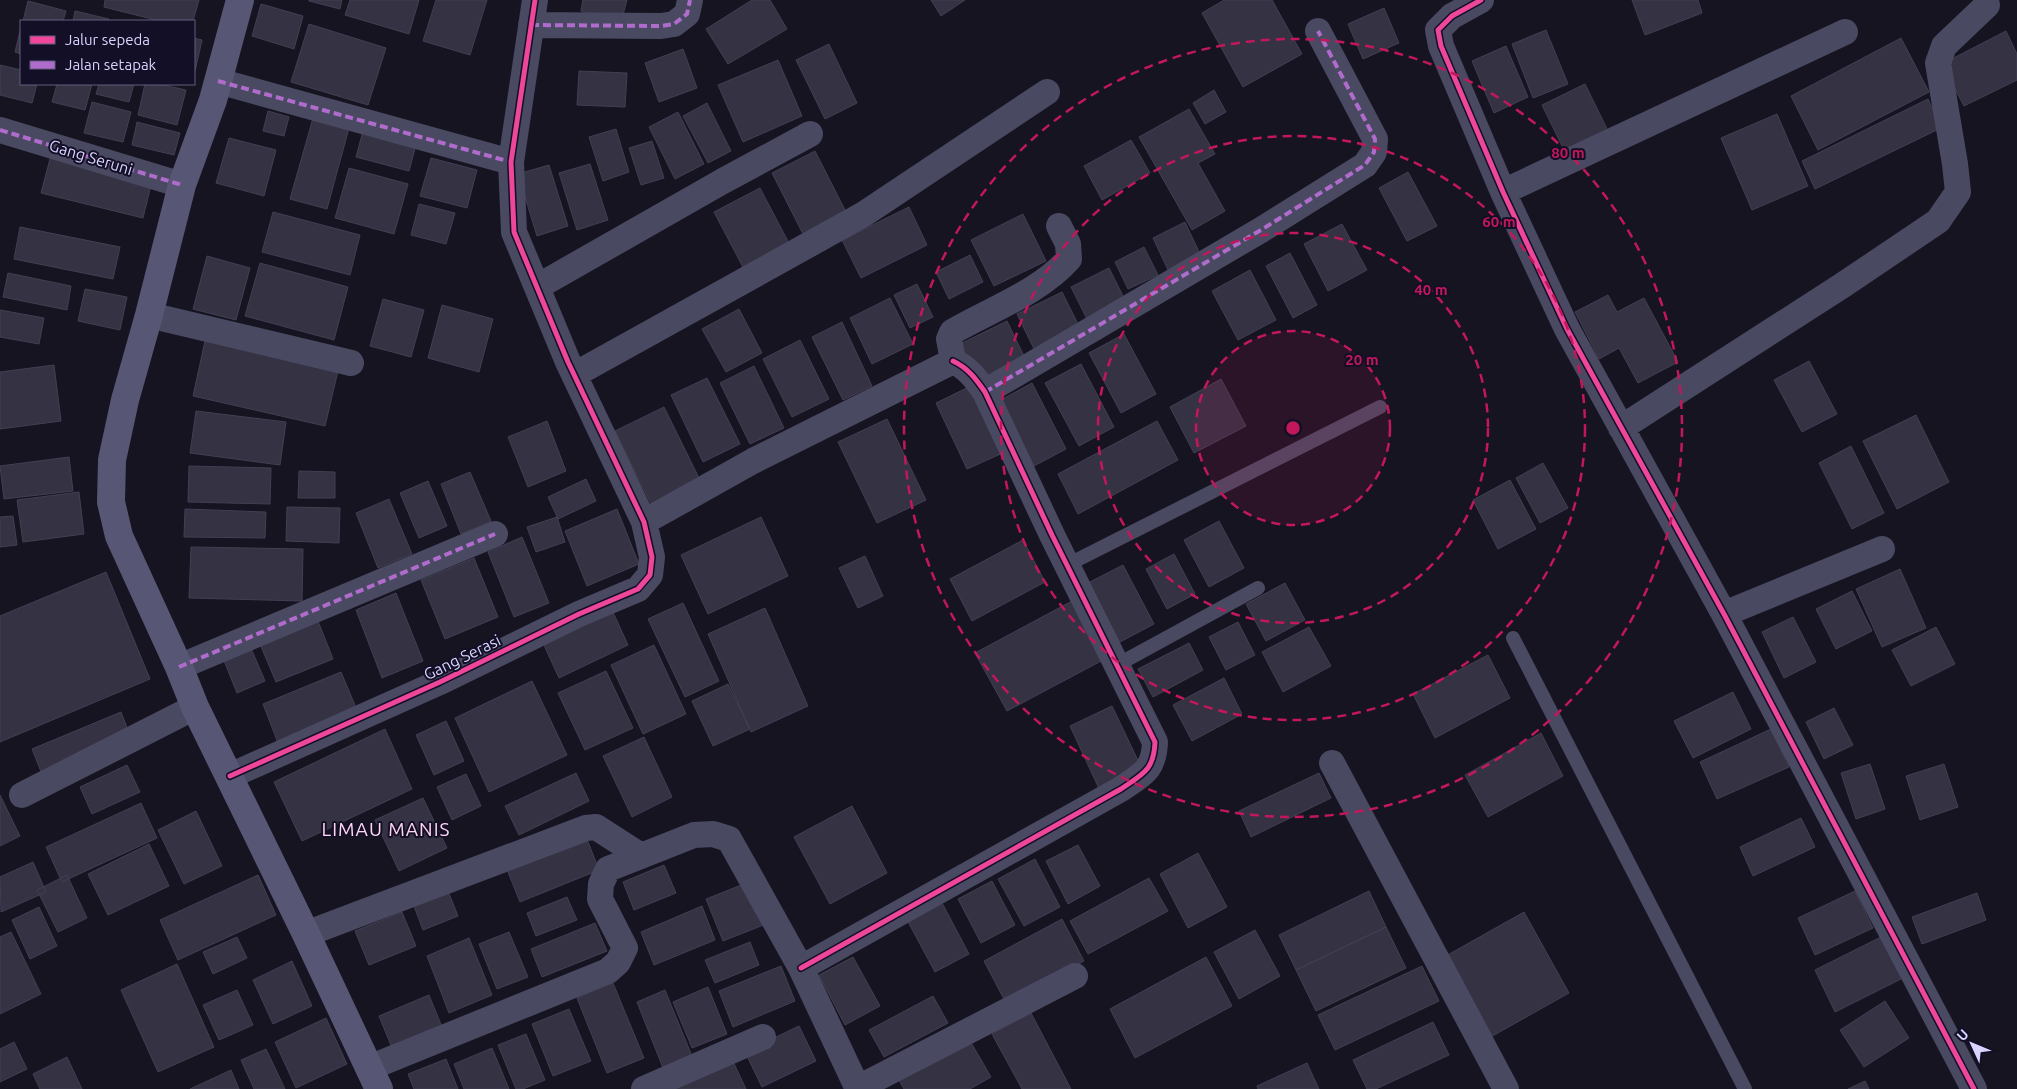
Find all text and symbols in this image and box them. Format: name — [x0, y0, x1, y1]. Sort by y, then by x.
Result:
legend — [20, 20, 195, 85]
text: Jalur sepeda — [65, 31, 150, 48]
text: Jalan setapak — [65, 56, 157, 73]
street label: Gang Seruni — [47, 136, 135, 178]
text: 80 m — [1551, 144, 1585, 161]
text: 60 m — [1482, 213, 1516, 230]
text: 40 m — [1414, 281, 1448, 298]
text: 20 m — [1345, 351, 1379, 368]
centre of rings — [1284, 419, 1302, 437]
street label: Gang Serasi — [421, 631, 503, 683]
district label: LIMAU MANIS — [322, 818, 450, 840]
north arrow — [1947, 1019, 1997, 1069]
text: U — [1953, 1026, 1972, 1044]

